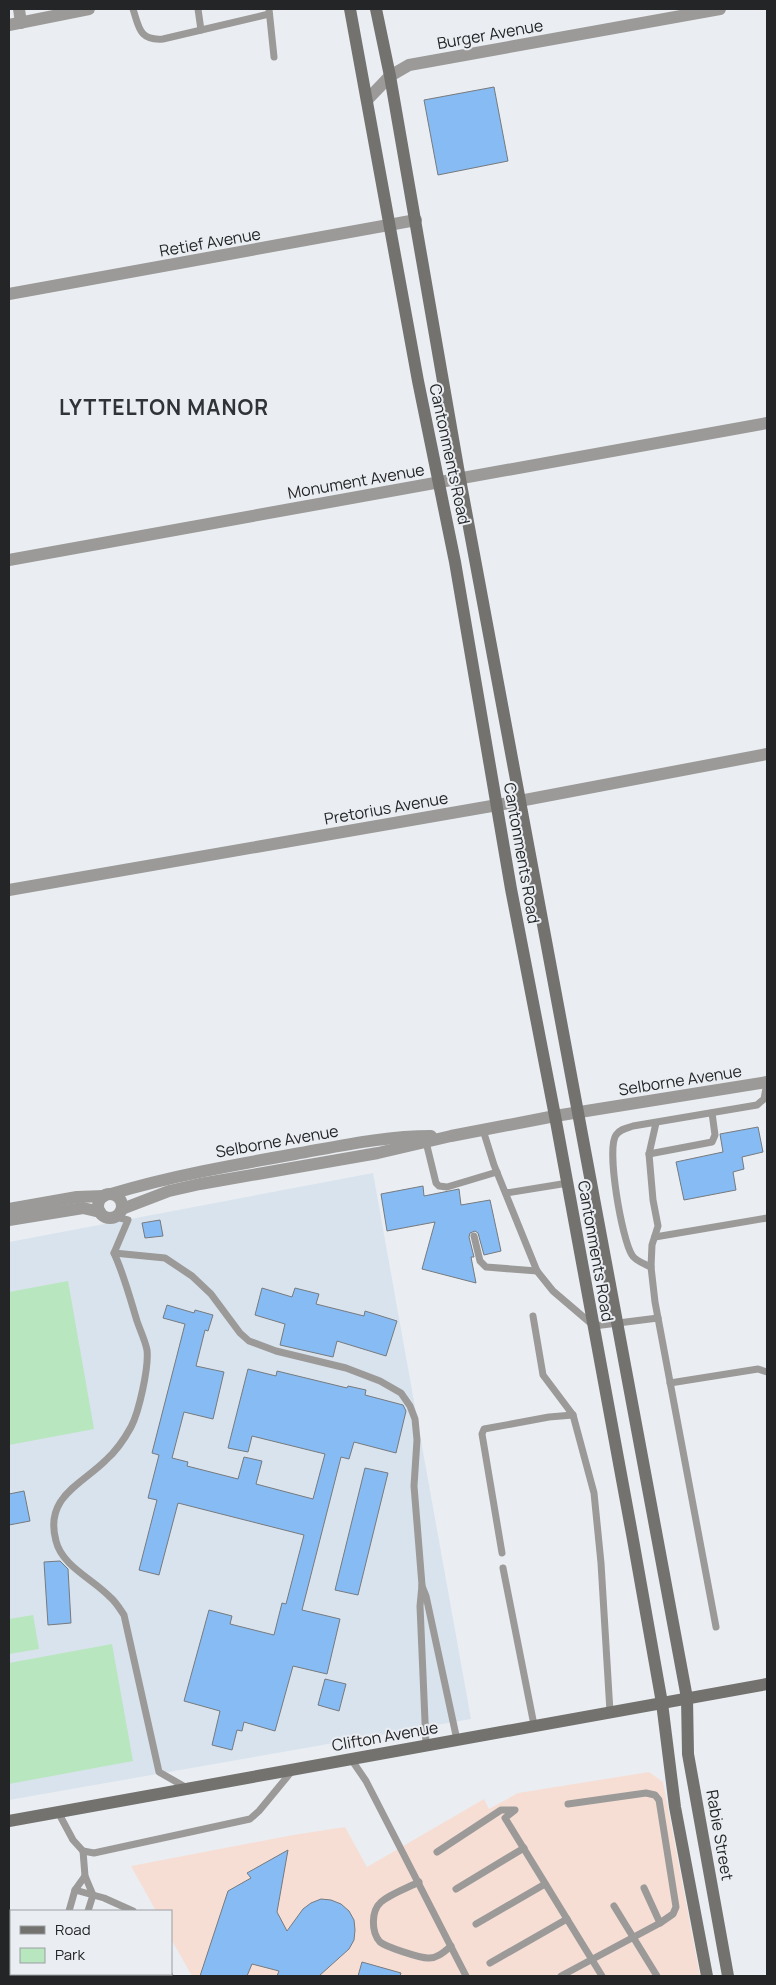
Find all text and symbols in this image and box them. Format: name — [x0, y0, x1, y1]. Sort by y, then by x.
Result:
street label: Burger Avenue — [435, 14, 545, 54]
street label: Retief Avenue — [158, 222, 262, 262]
street label: Cantonments Road — [424, 382, 476, 526]
district label: LYTTELTON MANOR — [59, 393, 269, 421]
street label: Monument Avenue — [286, 458, 426, 504]
street label: Cantonments Road — [499, 781, 545, 925]
street label: Pretorius Avenue — [322, 786, 450, 830]
street label: Selborne Avenue — [617, 1059, 743, 1101]
street label: Selborne Avenue — [214, 1119, 340, 1163]
street label: Cantonments Road — [573, 1179, 619, 1323]
street label: Clifton Avenue — [330, 1716, 440, 1756]
street label: Rabie Street — [701, 1788, 739, 1882]
legend — [10, 1910, 172, 1975]
text: Road — [55, 1919, 91, 1940]
text: Park — [55, 1944, 85, 1965]

